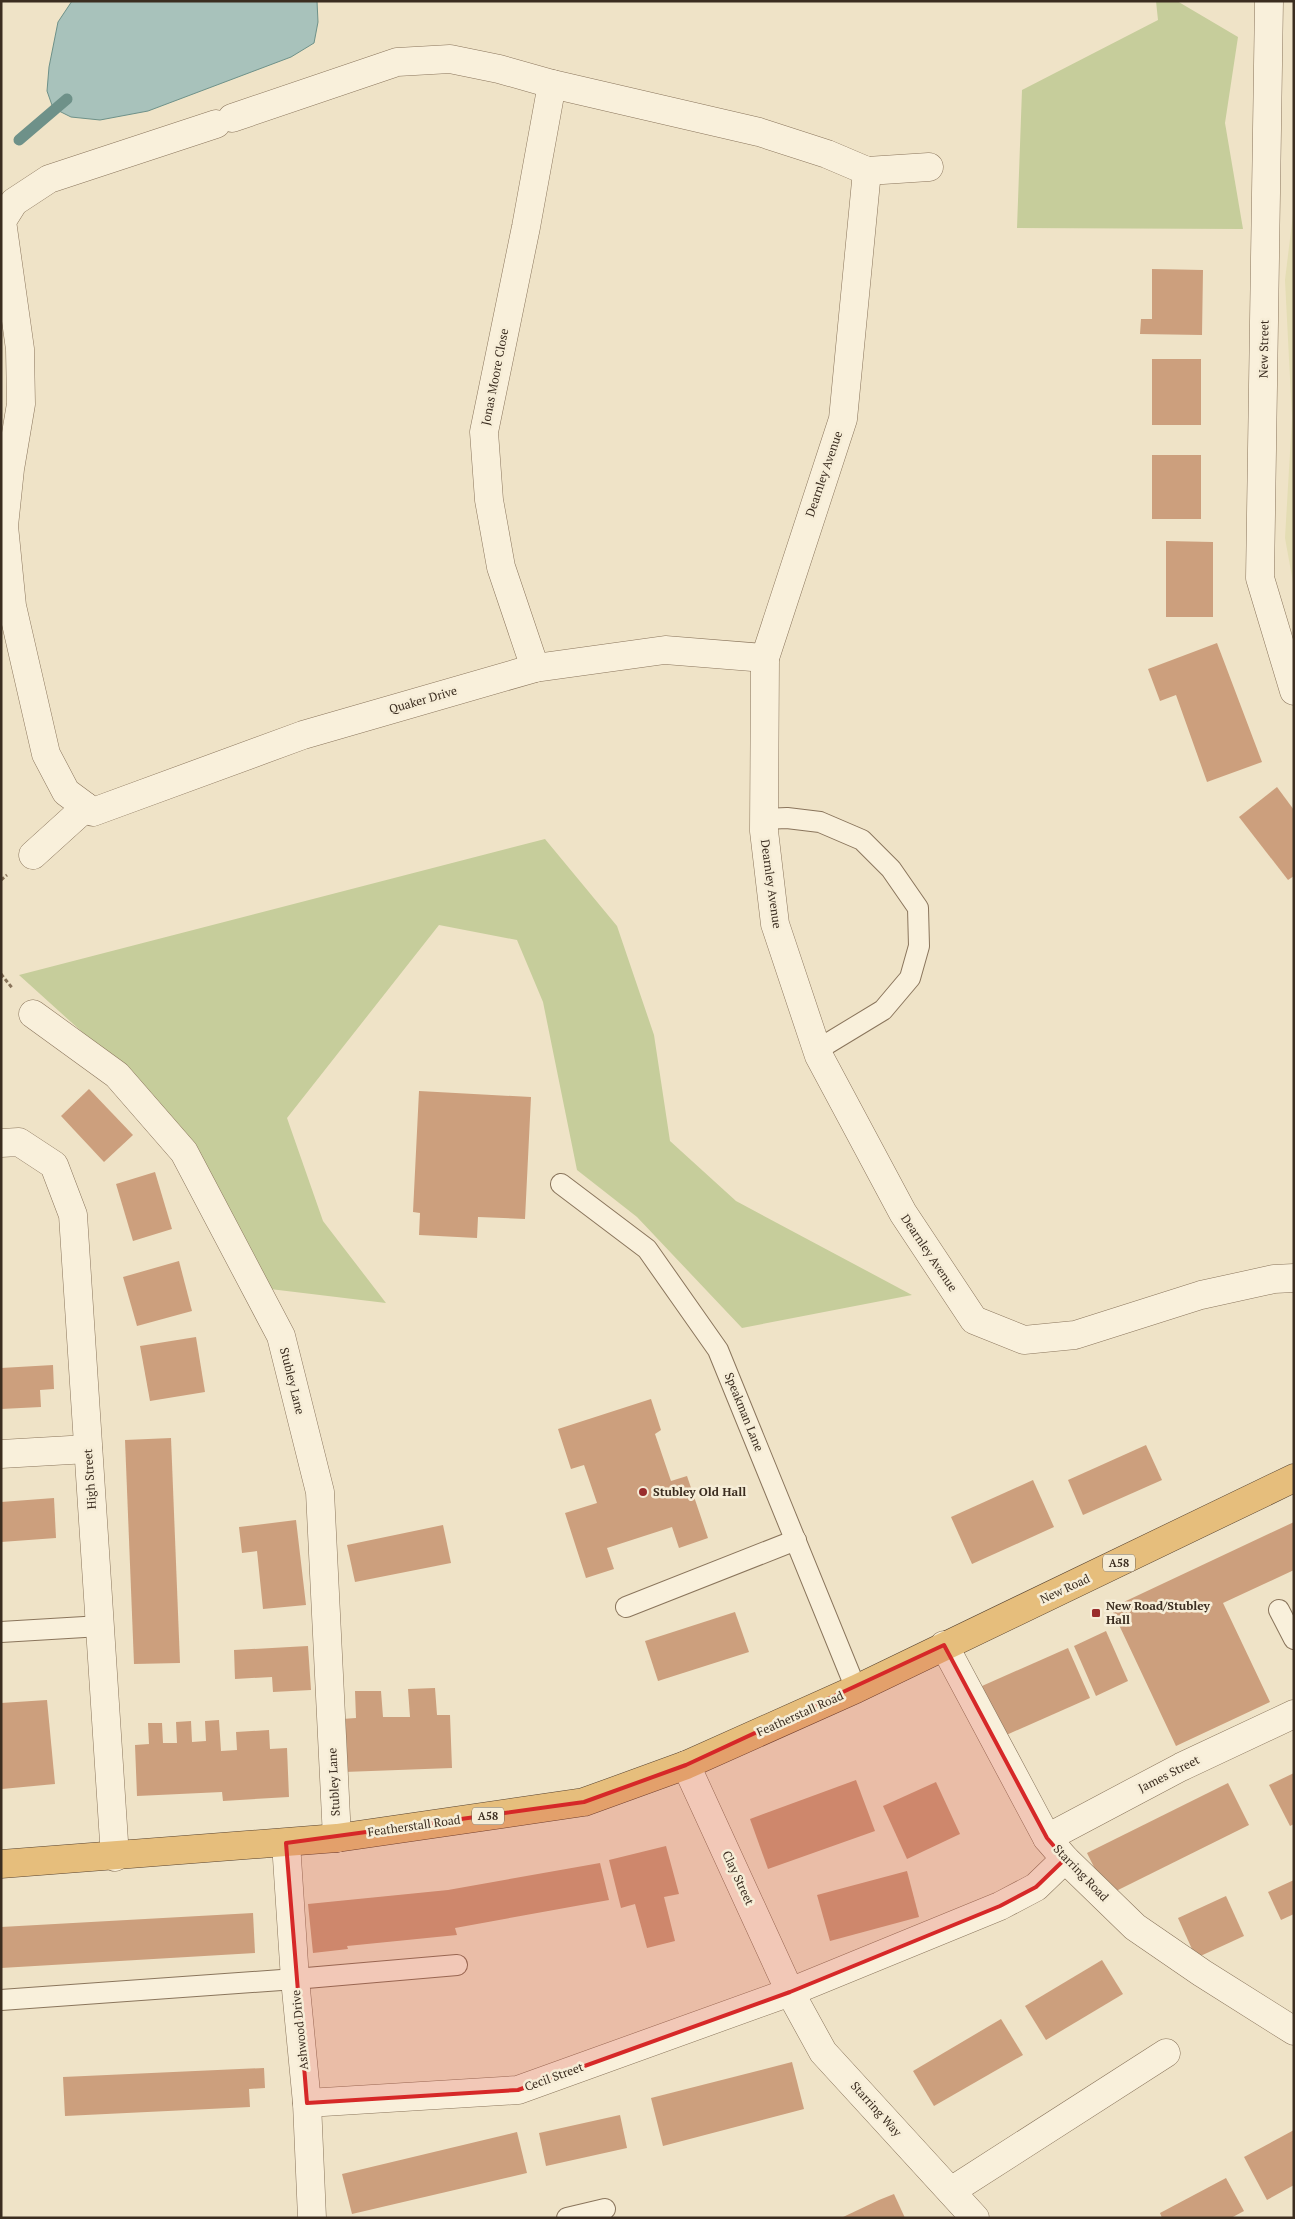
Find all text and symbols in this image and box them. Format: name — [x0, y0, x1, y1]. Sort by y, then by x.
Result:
street label: New Street — [1255, 319, 1272, 378]
street label: Jonas Moore Close — [478, 327, 511, 427]
street label: Dearnley Avenue — [802, 429, 845, 519]
street label: Quaker Drive — [387, 683, 459, 716]
street label: Dearnley Avenue — [758, 838, 785, 929]
street label: Dearnley Avenue — [898, 1211, 961, 1294]
street label: Stubley Lane — [277, 1346, 308, 1416]
street label: Speakman Lane — [722, 1370, 767, 1453]
street label: High Street — [80, 1448, 99, 1510]
place label: Stubley Old Hall — [653, 1484, 746, 1499]
marker: Stubley Old Hall — [637, 1486, 649, 1498]
road number: A58 — [1103, 1555, 1135, 1572]
street label: New Road — [1037, 1570, 1092, 1607]
place label: New Road/Stubley Hall — [1106, 1598, 1210, 1627]
marker: New Road/Stubley Hall — [1090, 1607, 1102, 1619]
street label: Featherstall Road — [754, 1688, 846, 1739]
street label: Stubley Lane — [324, 1747, 343, 1817]
street label: James Street — [1136, 1751, 1202, 1795]
road number: A58 — [472, 1808, 504, 1824]
street label: Featherstall Road — [367, 1812, 462, 1839]
street label: Starring Road — [1051, 1841, 1112, 1904]
street label: Clay Street — [719, 1848, 758, 1908]
street label: Ashwood Drive — [288, 1989, 311, 2071]
street label: Cecil Street — [522, 2059, 586, 2094]
street label: Starring Way — [848, 2078, 906, 2140]

